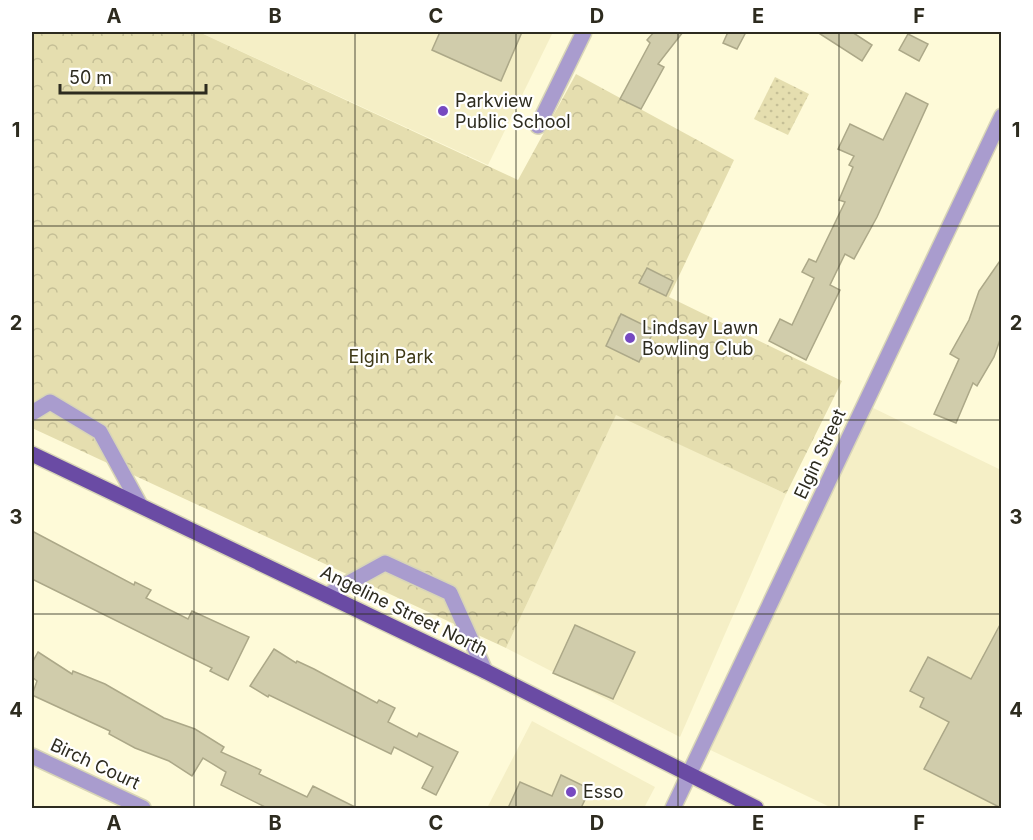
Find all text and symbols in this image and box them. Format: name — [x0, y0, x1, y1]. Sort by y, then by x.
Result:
text: A — [107, 4, 122, 28]
text: B — [268, 4, 282, 28]
text: C — [429, 4, 443, 28]
text: D — [590, 4, 604, 28]
text: E — [752, 4, 764, 28]
text: F — [913, 4, 925, 28]
scale bar — [60, 57, 206, 95]
text: 50 m — [69, 67, 112, 88]
place label: Parkview Public School — [455, 90, 571, 132]
marker: Parkview Public School — [436, 104, 450, 118]
text: 1 — [12, 118, 20, 142]
text: 1 — [1012, 118, 1020, 142]
text: 2 — [10, 311, 22, 335]
text: 2 — [1010, 311, 1022, 335]
place label: Lindsay Lawn Bowling Club — [642, 317, 758, 359]
marker: Lindsay Lawn Bowling Club — [623, 331, 637, 345]
park label: Elgin Park — [349, 346, 434, 367]
street label: Elgin Street — [790, 405, 850, 502]
text: 3 — [10, 505, 22, 529]
text: 3 — [1010, 505, 1022, 529]
street label: Angeline Street North — [317, 561, 491, 660]
text: 4 — [9, 698, 23, 722]
text: 4 — [1009, 698, 1023, 722]
street label: Birch Court — [47, 734, 143, 793]
place label: Esso — [583, 781, 624, 802]
marker: Esso — [564, 785, 578, 799]
text: A — [107, 811, 122, 835]
text: B — [268, 811, 282, 835]
text: C — [429, 811, 443, 835]
text: D — [590, 811, 604, 835]
text: E — [752, 811, 764, 835]
text: F — [913, 811, 925, 835]

